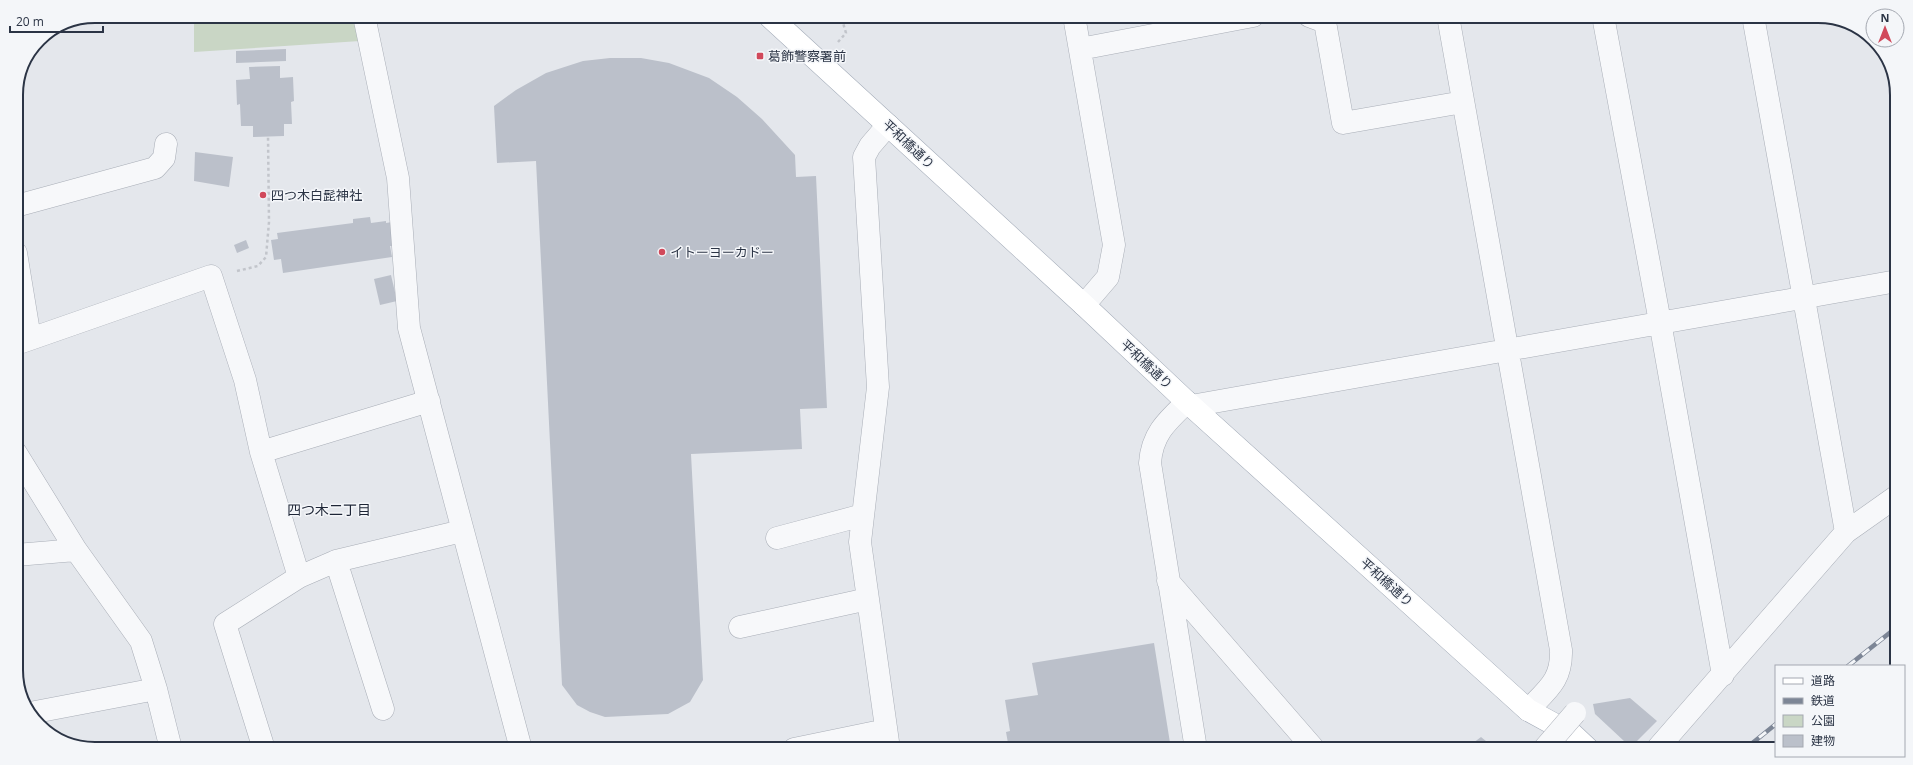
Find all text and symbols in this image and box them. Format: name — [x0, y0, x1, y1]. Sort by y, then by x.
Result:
scale bar — [10, 8, 103, 34]
north arrow — [1865, 8, 1905, 48]
text: N — [1881, 10, 1889, 25]
text: 20 m — [16, 13, 44, 30]
place label: 葛飾警察署前 — [768, 47, 846, 65]
marker: 葛飾警察署前 — [755, 51, 765, 61]
street label: 平和橋通り — [879, 115, 939, 173]
place label: 四つ木白髭神社 — [271, 186, 362, 204]
marker: 四つ木白髭神社 — [258, 190, 268, 200]
place label: イトーヨーカドー — [670, 243, 774, 261]
marker: イトーヨーカドー — [657, 247, 667, 257]
street label: 平和橋通り — [1117, 335, 1177, 393]
district label: 四つ木二丁目 — [287, 500, 371, 519]
street label: 平和橋通り — [1357, 554, 1417, 610]
legend — [1775, 665, 1905, 757]
text: 道路 — [1811, 672, 1835, 689]
text: 鉄道 — [1811, 692, 1835, 709]
text: 公園 — [1811, 712, 1835, 729]
text: 建物 — [1811, 732, 1835, 749]

